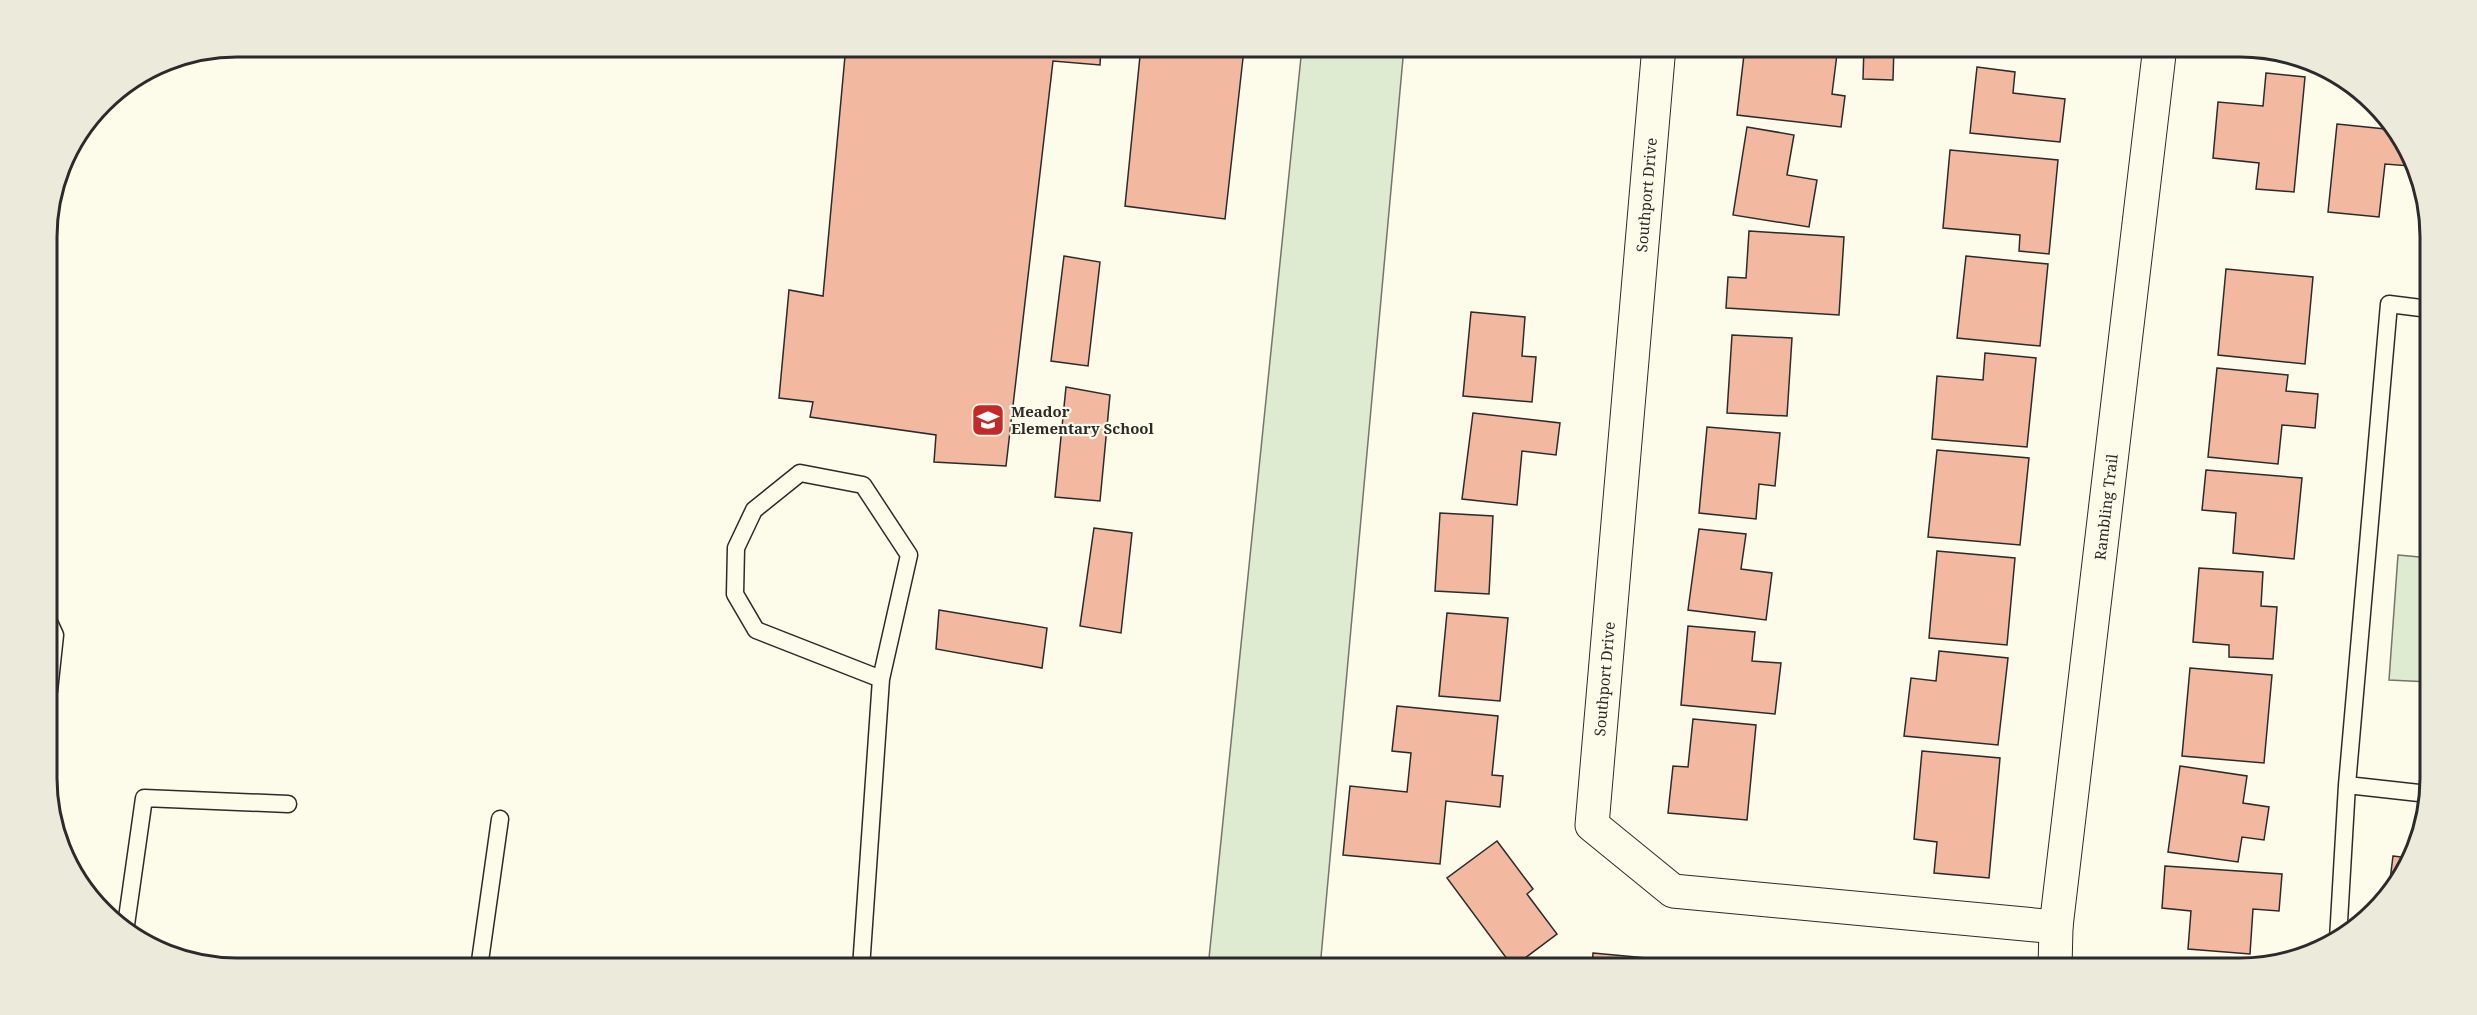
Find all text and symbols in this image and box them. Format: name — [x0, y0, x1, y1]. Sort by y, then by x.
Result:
street label: Southport Drive — [1631, 137, 1661, 253]
place label: Meador Elementary School — [1011, 401, 1155, 438]
school or university icon: Meador Elementary School — [970, 402, 1006, 438]
street label: Rambling Trail — [2089, 452, 2122, 561]
street label: Southport Drive — [1589, 621, 1619, 737]

